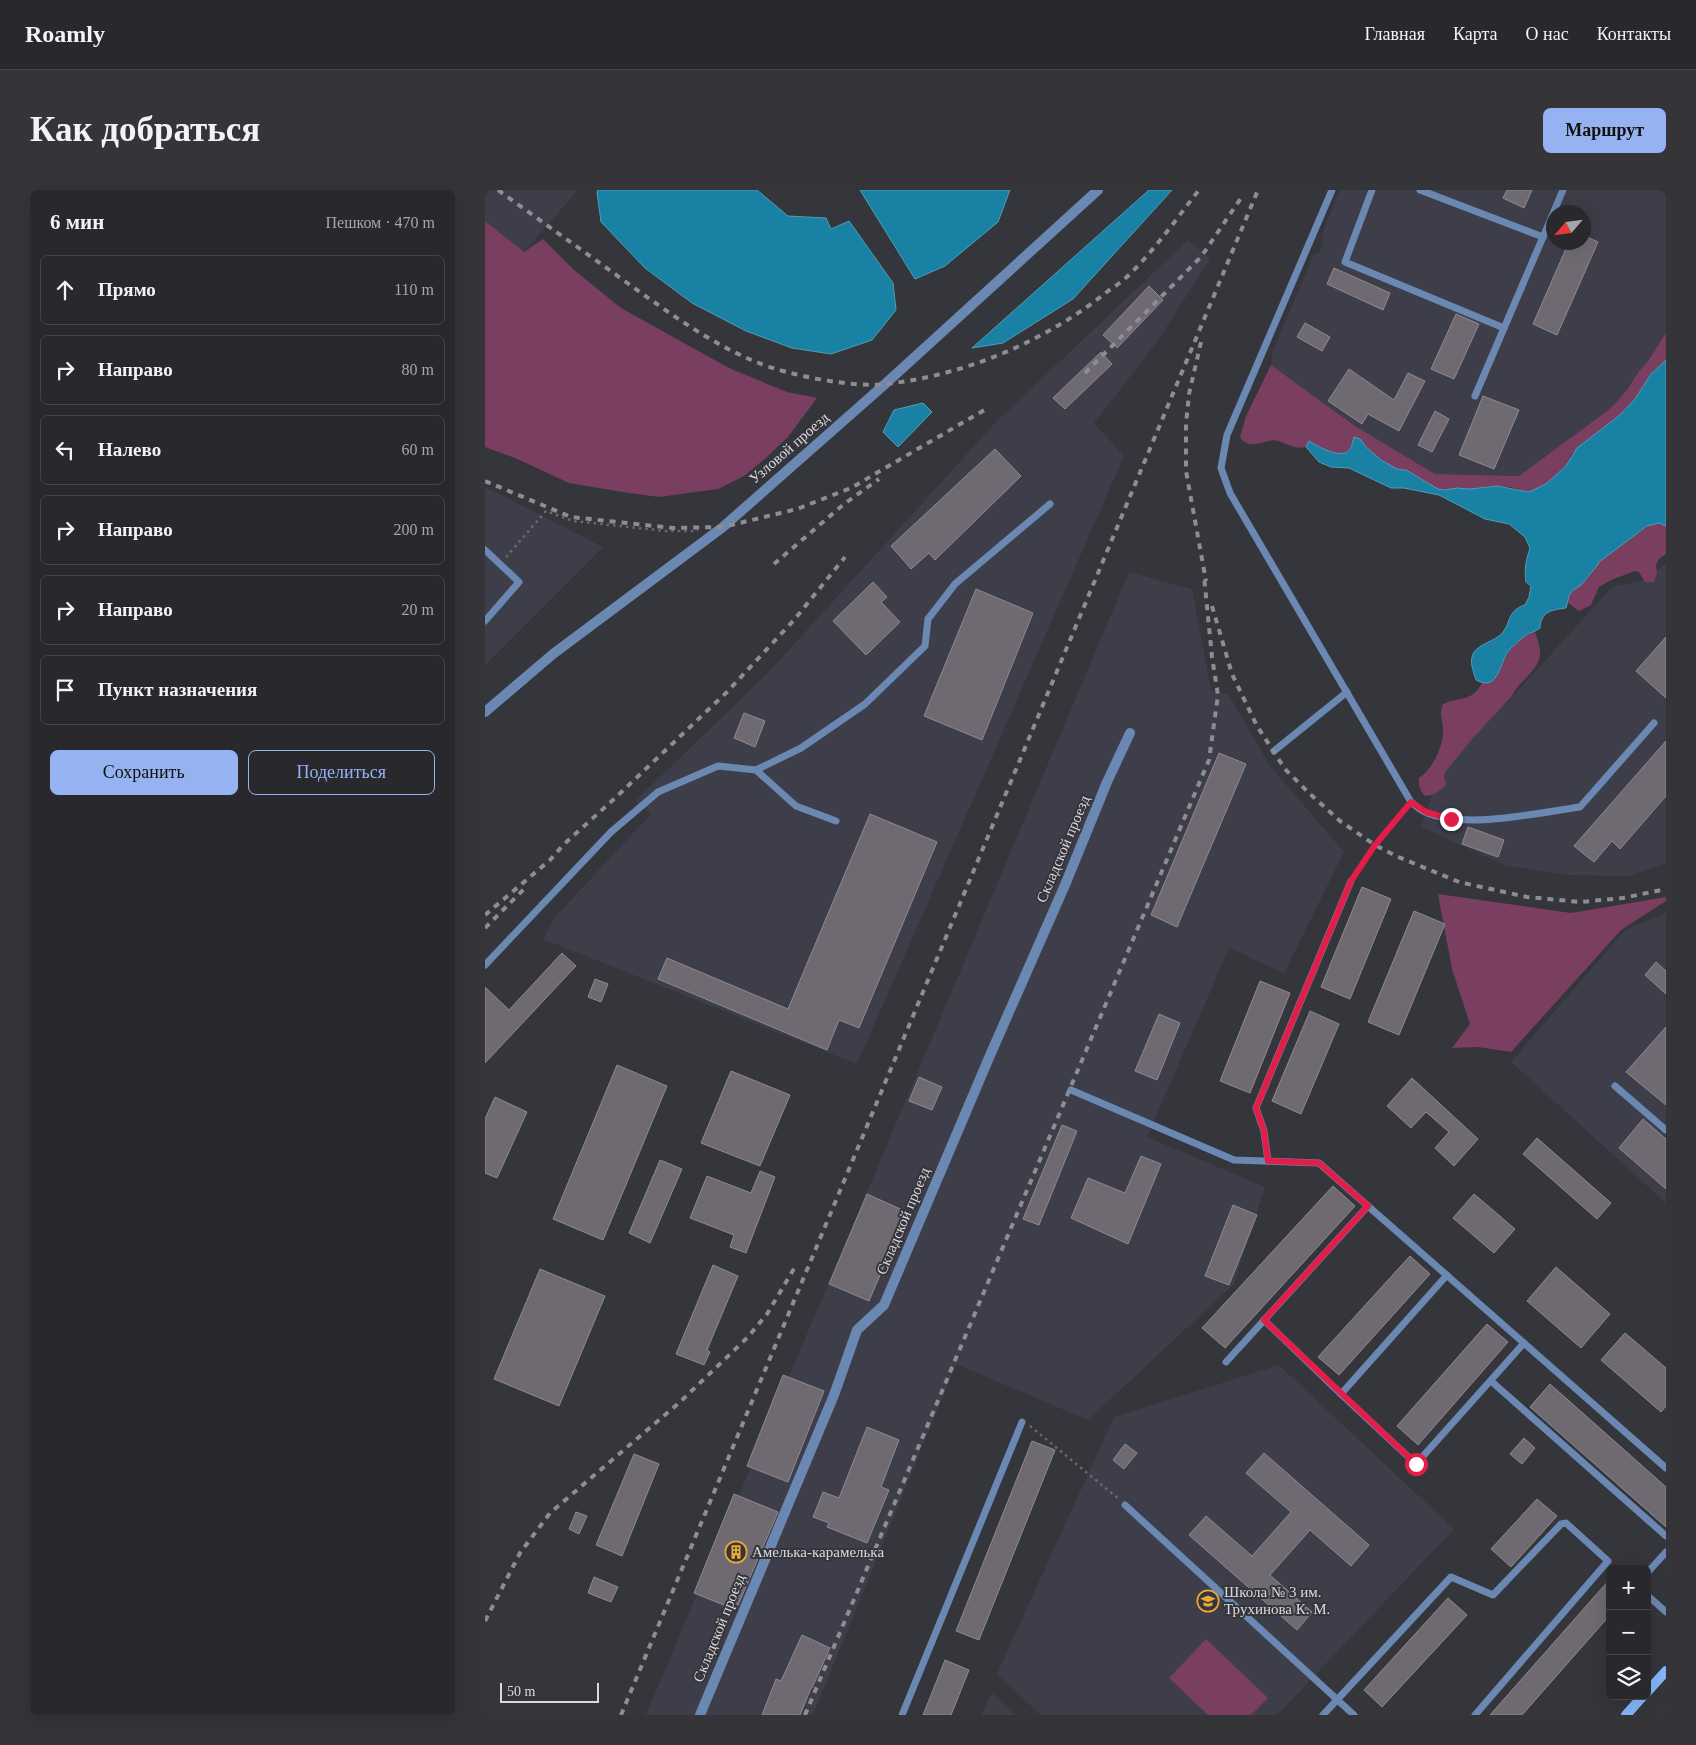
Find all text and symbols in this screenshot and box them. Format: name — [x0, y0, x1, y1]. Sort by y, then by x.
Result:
text: Roamly — [25, 21, 105, 47]
text: Главная — [1365, 24, 1425, 44]
text: Карта — [1453, 24, 1498, 44]
text: О нас — [1526, 24, 1569, 44]
text: Контакты — [1597, 24, 1671, 44]
button: Маршрут — [1543, 108, 1666, 153]
text: Как добраться — [30, 110, 260, 149]
north arrow — [1546, 205, 1591, 250]
text: 6 мин — [50, 210, 104, 234]
text: Пешком · 470 m — [325, 214, 435, 231]
icon: ahead — [51, 276, 79, 304]
text: Прямо — [98, 279, 156, 300]
text: 110 m — [394, 281, 434, 298]
icon: right — [51, 356, 79, 384]
text: Направо — [98, 359, 173, 380]
text: 80 m — [402, 361, 434, 378]
street label: Узловой проезд — [746, 409, 832, 487]
icon: left — [51, 436, 79, 464]
text: Налево — [98, 439, 161, 460]
text: 60 m — [402, 441, 434, 458]
icon: right — [51, 516, 79, 544]
text: Направо — [98, 519, 173, 540]
text: 200 m — [394, 521, 434, 538]
icon: right — [51, 596, 79, 624]
text: Направо — [98, 599, 173, 620]
text: 20 m — [402, 601, 434, 618]
icon: arrive — [51, 676, 79, 704]
text: Пункт назначения — [98, 679, 257, 700]
button: Сохранить — [50, 750, 238, 795]
button: Поделиться — [248, 750, 435, 795]
street label: Складской проезд — [1033, 793, 1093, 905]
route end — [1440, 808, 1463, 831]
street label: Складской проезд — [873, 1165, 933, 1277]
route start — [1405, 1453, 1428, 1476]
building icon: Амелька-карамелька — [724, 1540, 748, 1564]
place label: Амелька-карамелька — [752, 1544, 884, 1560]
map controls — [1606, 1565, 1651, 1700]
button: + — [1606, 1565, 1651, 1610]
street label: Складской проезд — [690, 1571, 748, 1684]
place label: Школа № 3 им. Трухинова К. М. — [1224, 1584, 1330, 1617]
school or university icon: Школа № 3 им. Трухинова К. М. — [1196, 1589, 1220, 1613]
button: − — [1606, 1610, 1651, 1655]
button: layers — [1606, 1655, 1651, 1700]
scale bar — [500, 1680, 599, 1703]
text: 50 m — [507, 1684, 535, 1699]

